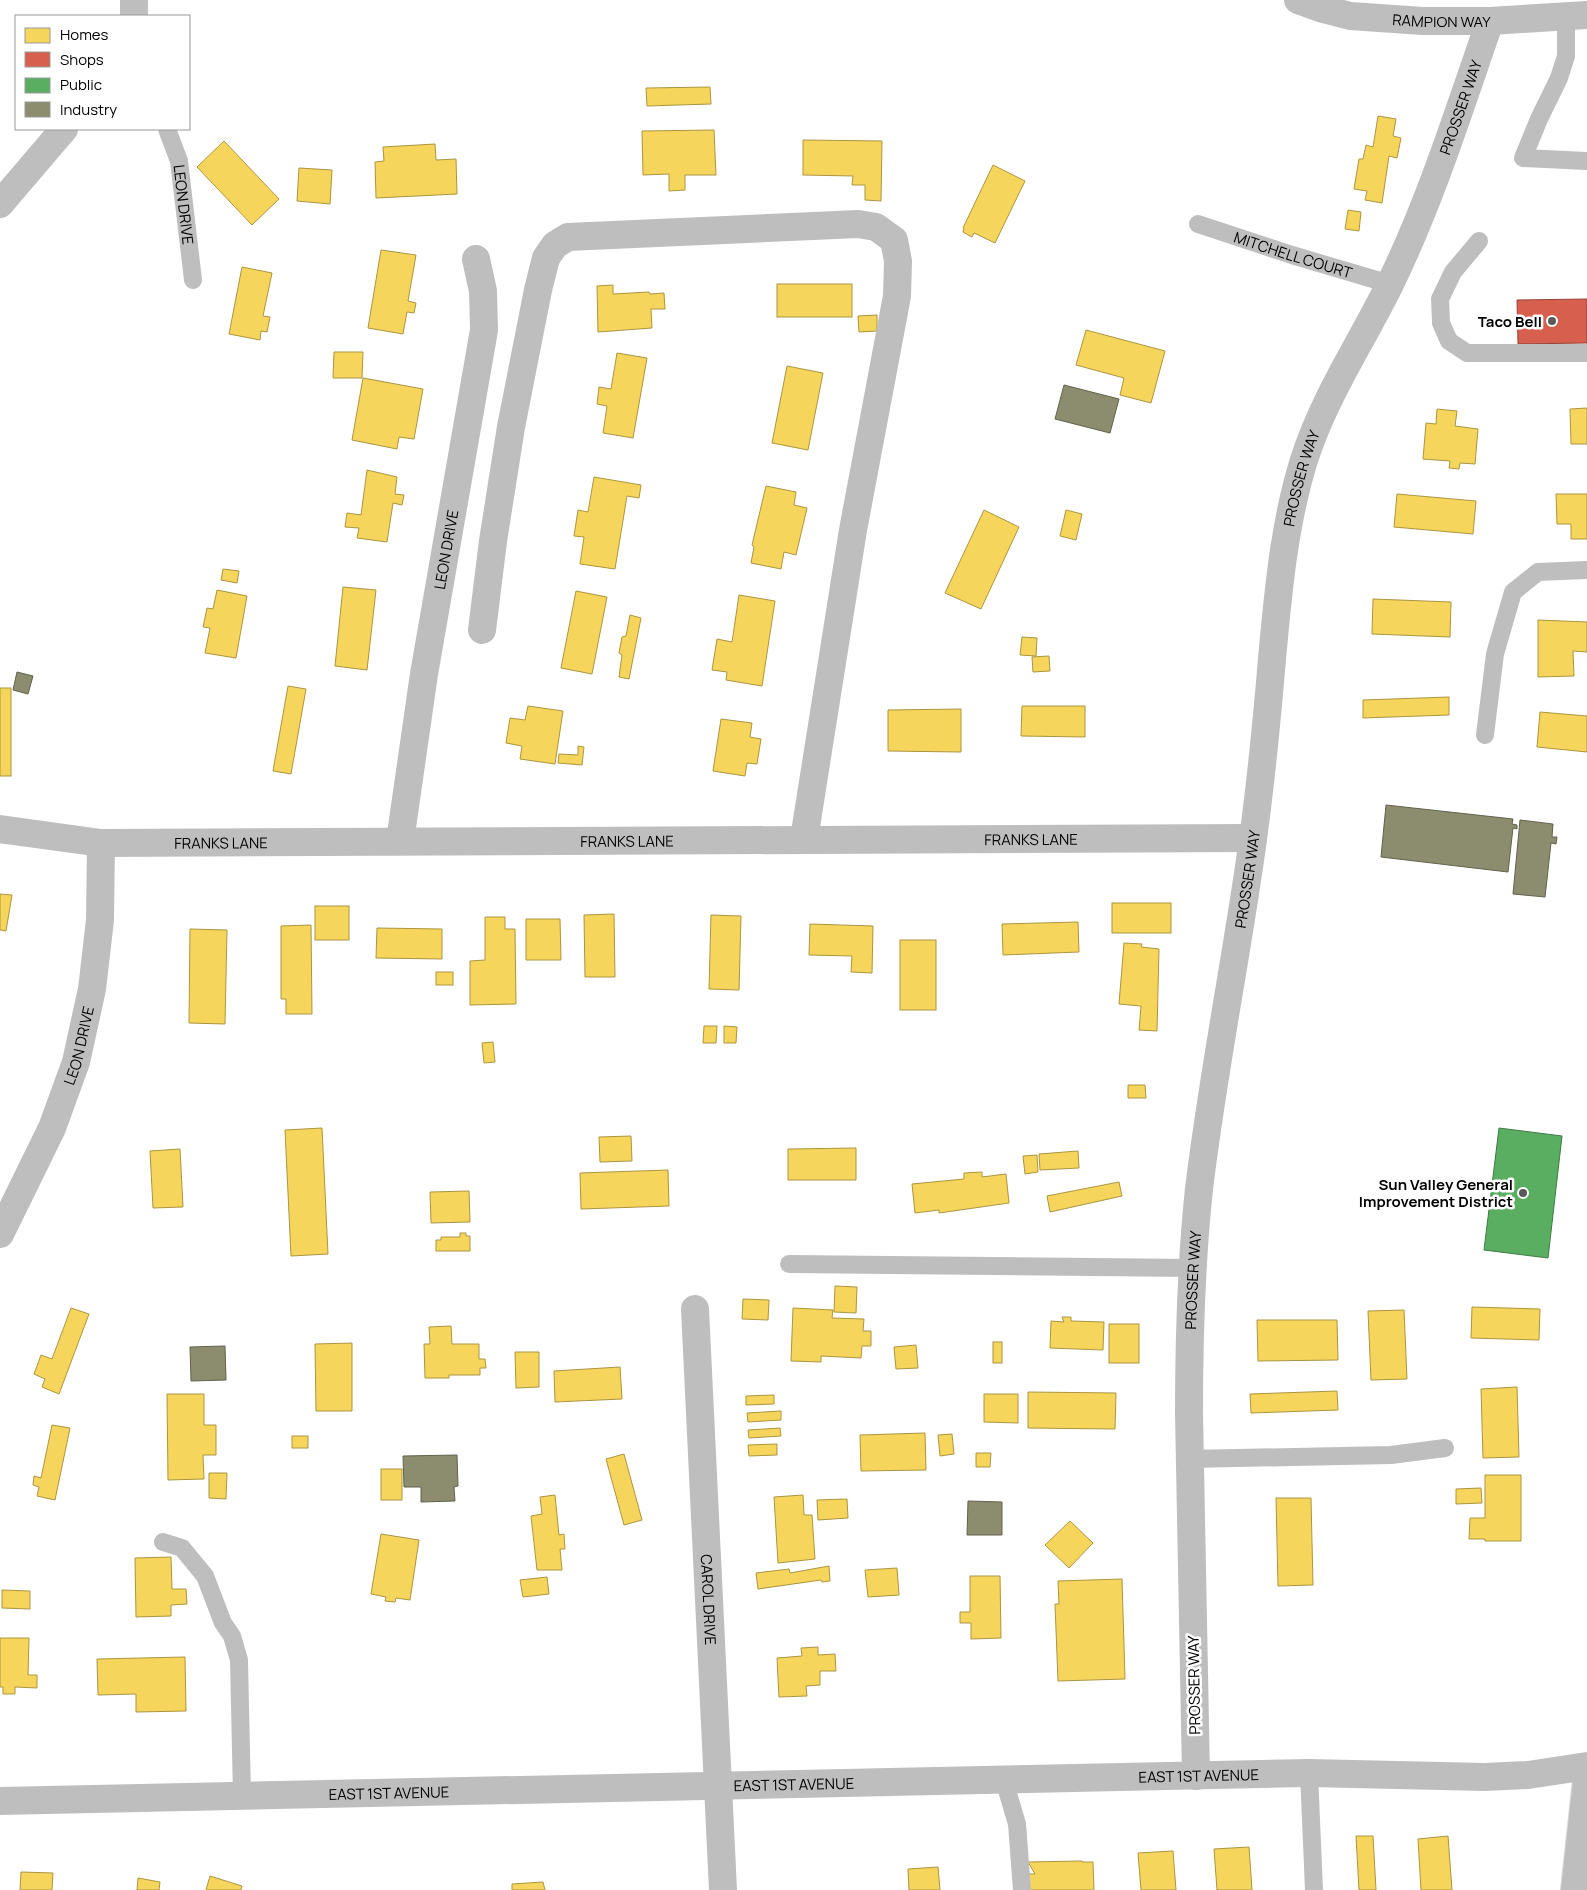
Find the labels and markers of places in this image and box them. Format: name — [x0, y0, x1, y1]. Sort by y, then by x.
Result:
place label: Taco Bell — [1478, 311, 1542, 332]
marker: Taco Bell — [1546, 315, 1558, 327]
place label: Sun Valley General Improvement District — [1359, 1174, 1513, 1212]
marker: Sun Valley General Improvement District — [1517, 1187, 1529, 1199]

